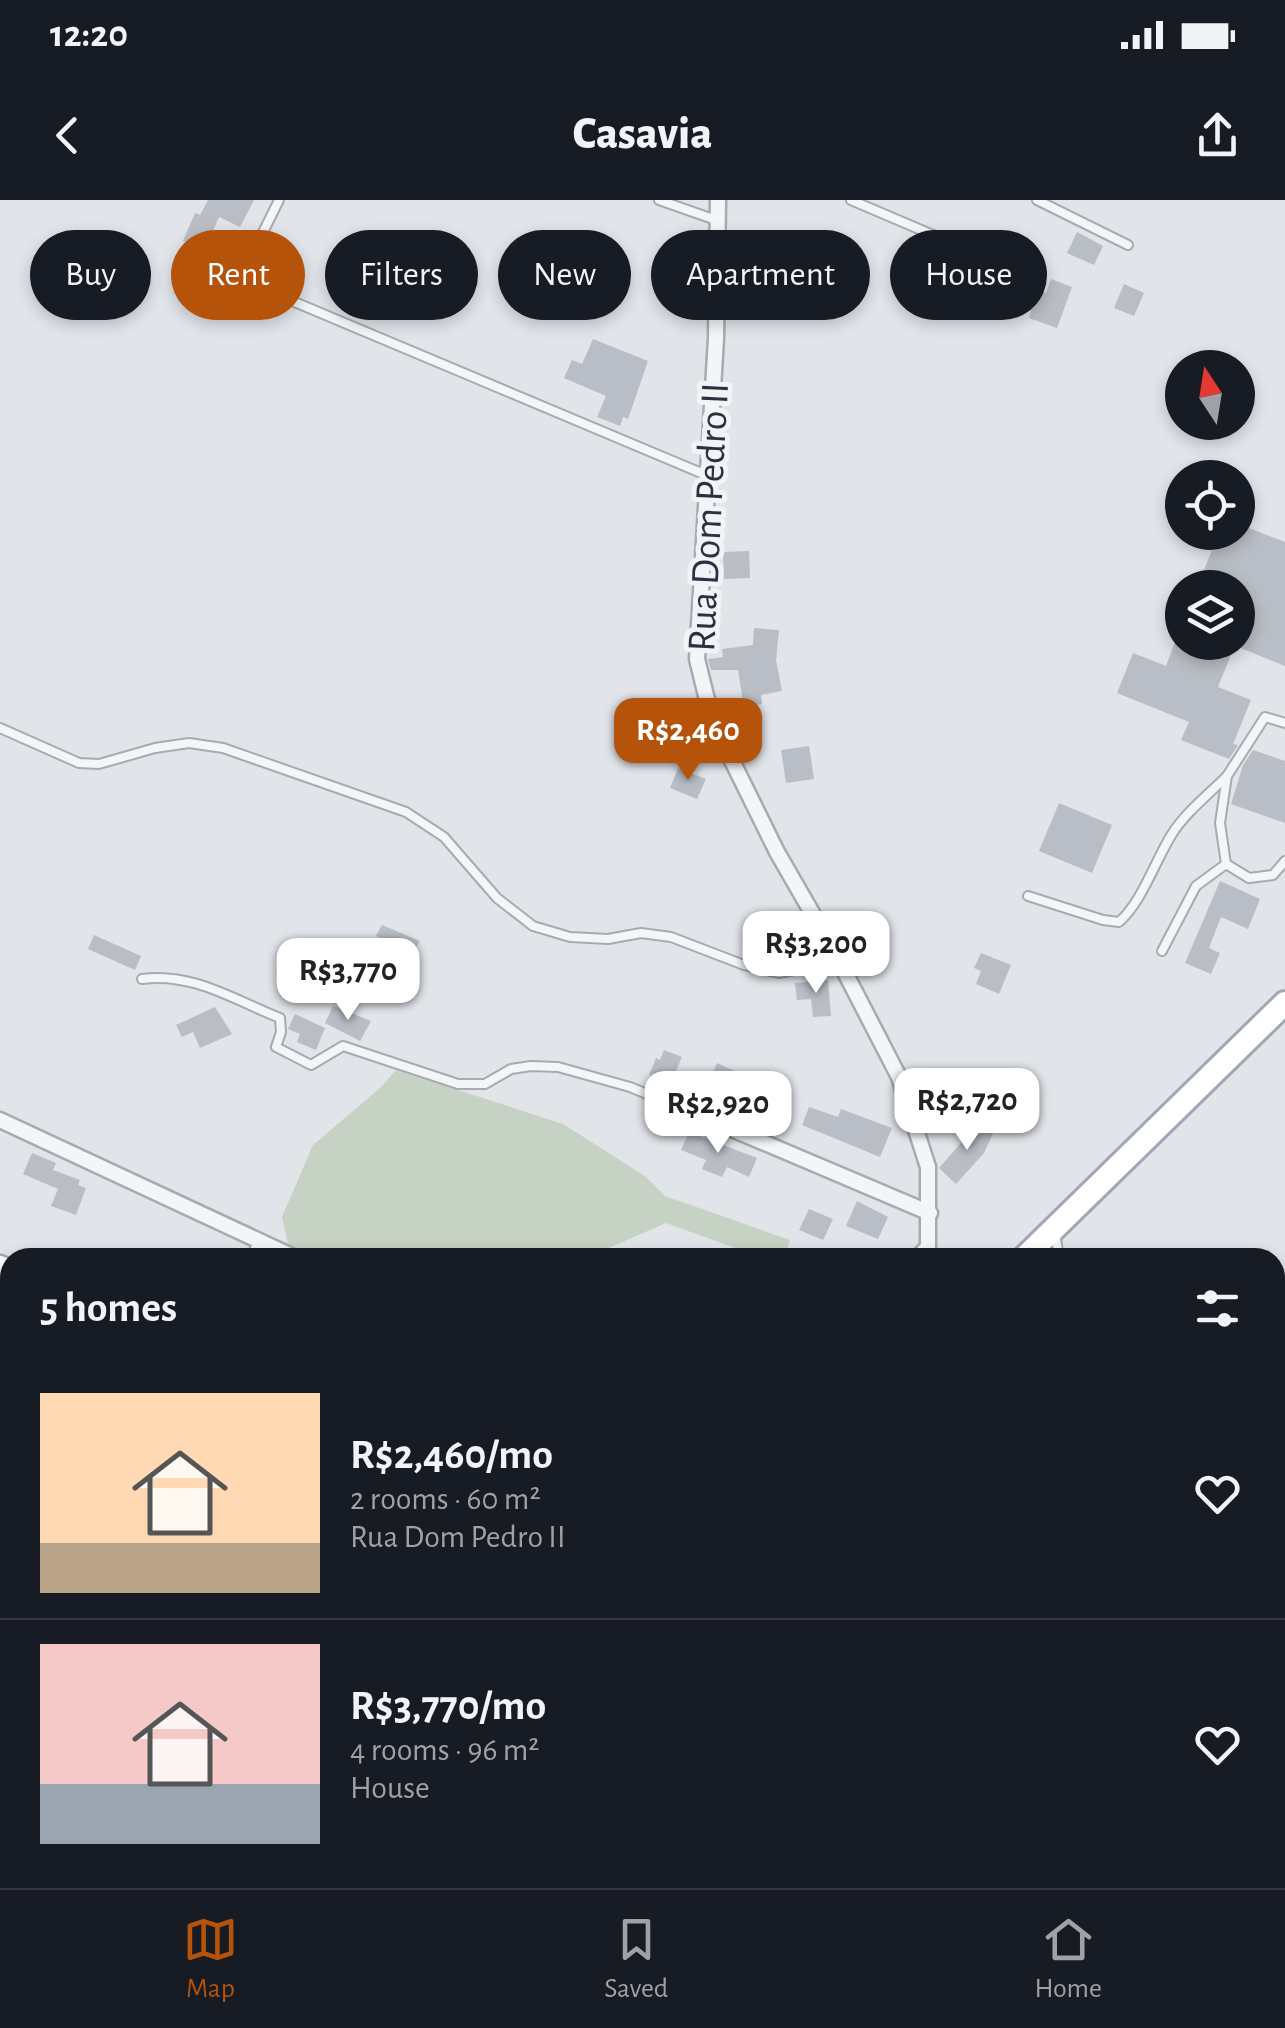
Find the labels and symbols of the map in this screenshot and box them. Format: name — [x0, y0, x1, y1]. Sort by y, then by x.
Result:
north arrow — [1165, 350, 1255, 440]
street label: Rua Dom Pedro II — [682, 382, 736, 653]
pin: R$2,460 — [596, 698, 780, 783]
pin: R$3,200 — [724, 911, 908, 996]
pin: R$3,770 — [256, 938, 440, 1023]
pin: R$2,720 — [875, 1068, 1059, 1153]
pin: R$2,920 — [626, 1071, 810, 1156]

